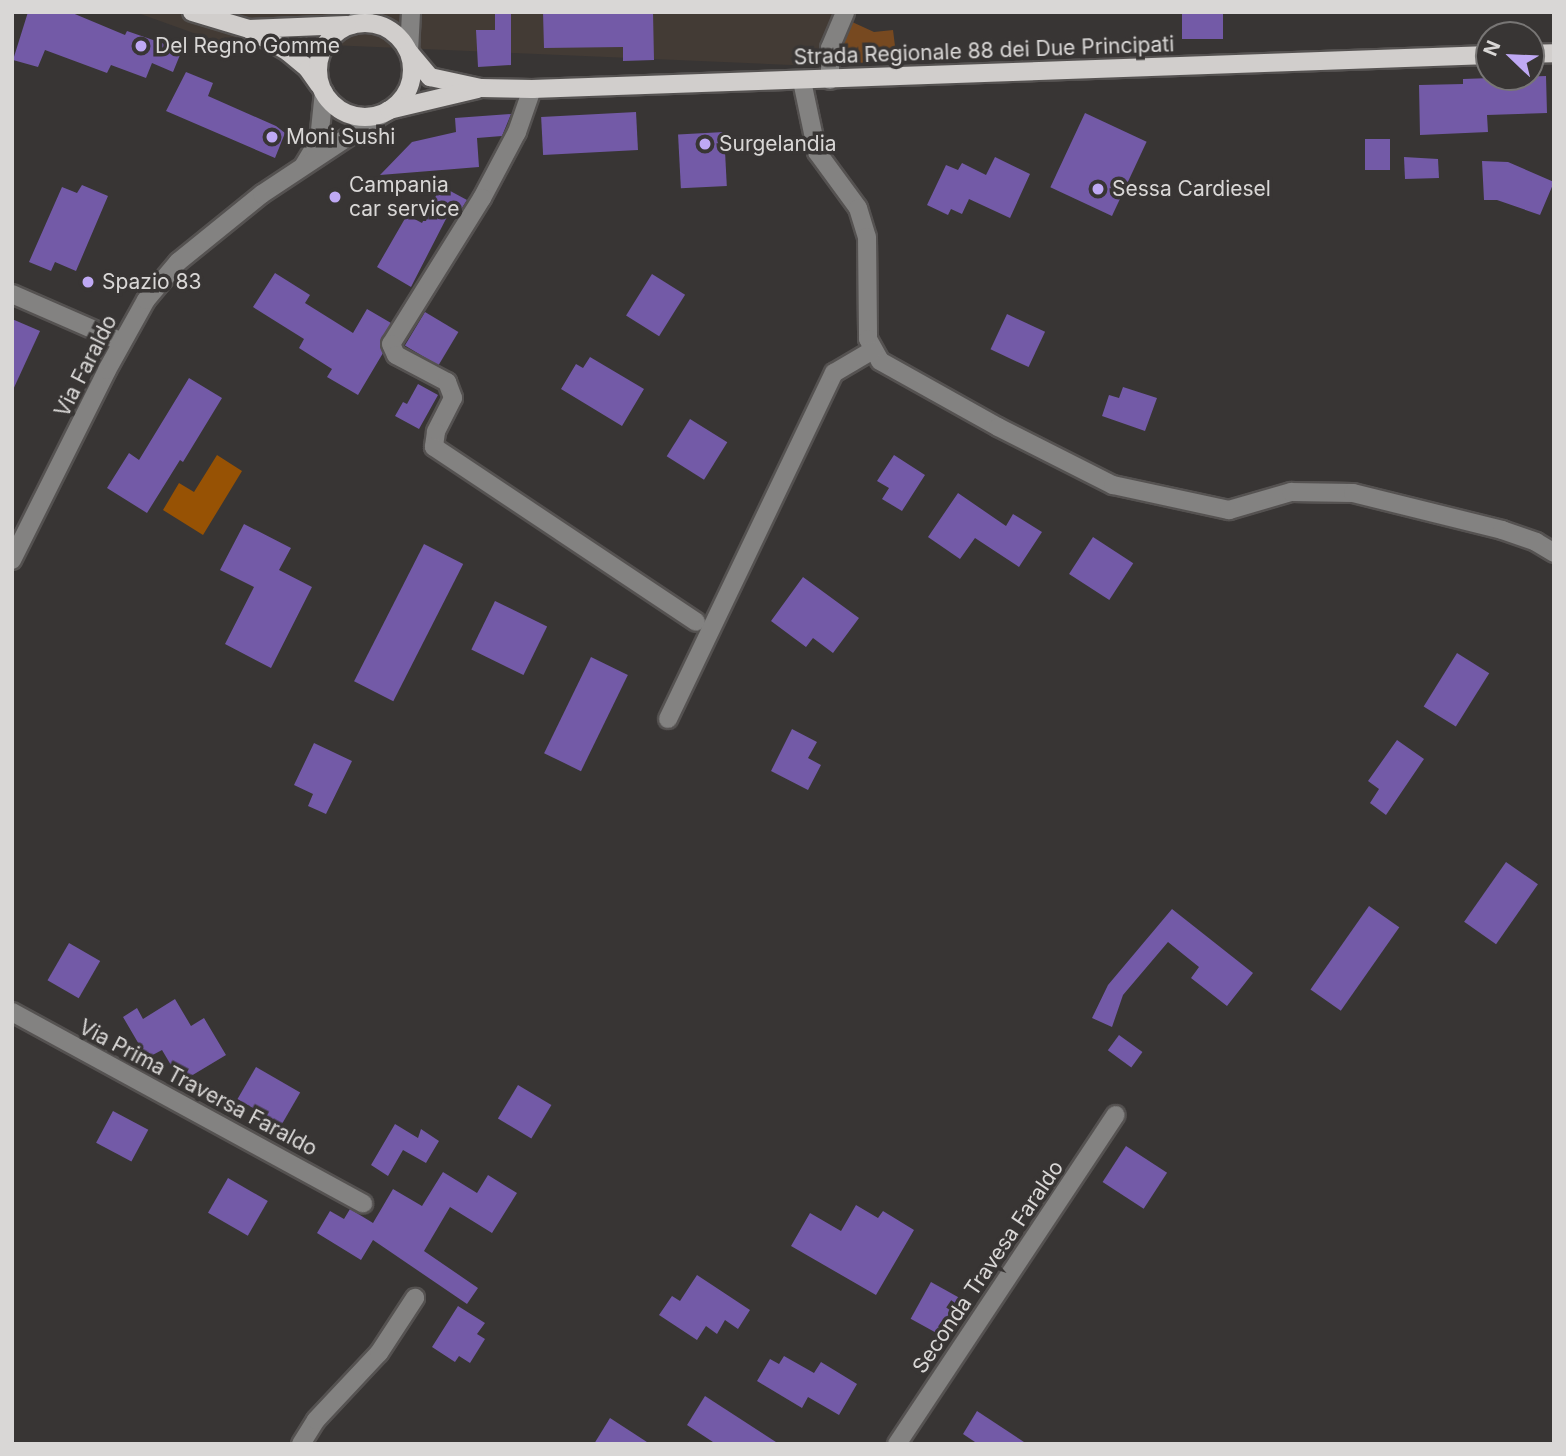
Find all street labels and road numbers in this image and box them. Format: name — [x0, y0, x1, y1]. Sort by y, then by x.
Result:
street label: Strada Regionale 88 dei Due Principati — [793, 32, 1175, 70]
street label: Via Faraldo — [50, 311, 122, 421]
street label: Via Prima Traversa Faraldo — [75, 1014, 321, 1162]
street label: Seconda Travesa Faraldo — [907, 1156, 1069, 1378]

